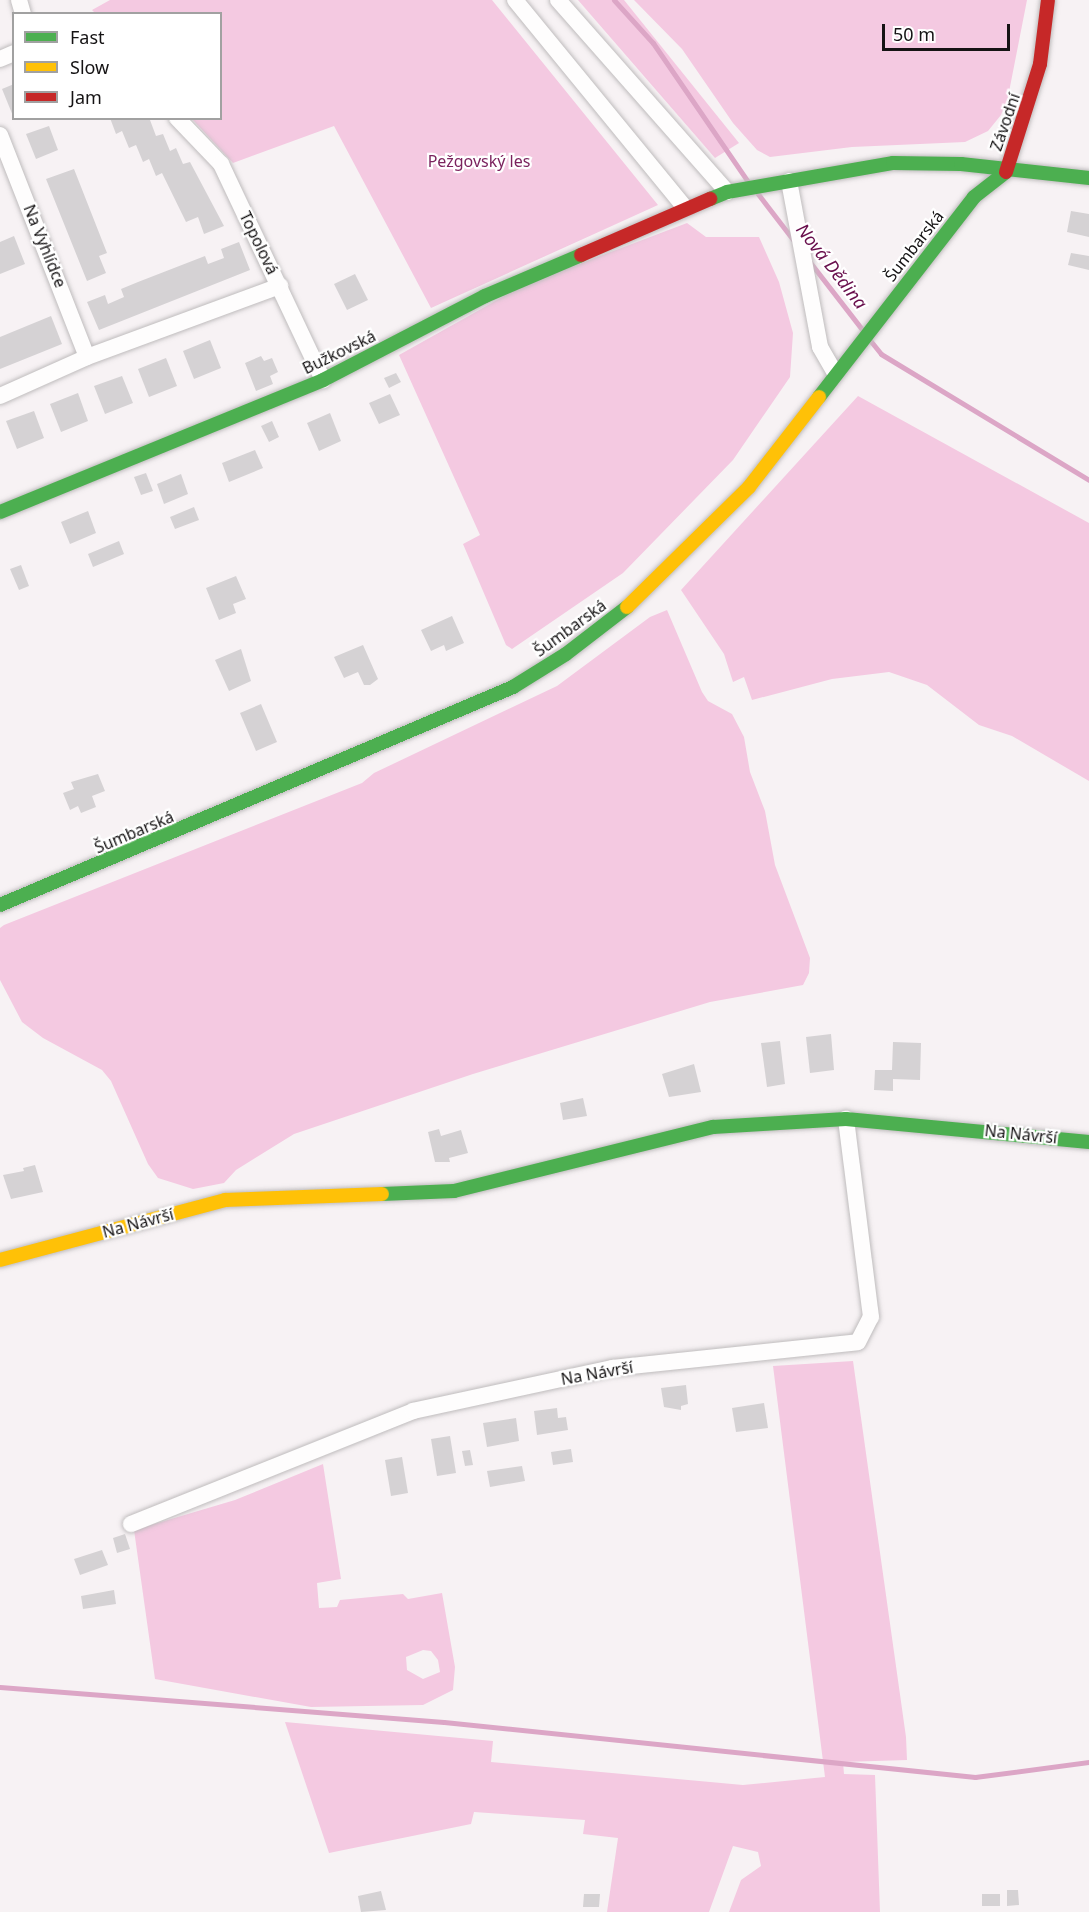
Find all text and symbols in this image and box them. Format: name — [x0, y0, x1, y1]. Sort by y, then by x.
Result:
legend — [12, 12, 222, 120]
scale bar — [885, 12, 1012, 50]
text: 50 m — [893, 22, 935, 46]
text: Fast — [70, 25, 105, 49]
text: Slow — [70, 55, 109, 79]
text: Jam — [70, 85, 102, 109]
street label: Závodní — [986, 91, 1024, 153]
park label: Pežgovský les — [428, 151, 530, 171]
street label: Na Vyhlídce — [20, 202, 70, 290]
street label: Šumbarská — [881, 207, 947, 285]
street label: Topolová — [236, 208, 282, 278]
water label: Nová Dědina — [792, 219, 872, 313]
street label: Bužkovská — [299, 326, 379, 378]
street label: Šumbarská — [530, 595, 610, 661]
street label: Šumbarská — [91, 807, 177, 857]
street label: Na Návrší — [984, 1121, 1058, 1147]
street label: Na Návrší — [100, 1204, 176, 1242]
street label: Na Návrší — [559, 1357, 635, 1389]

